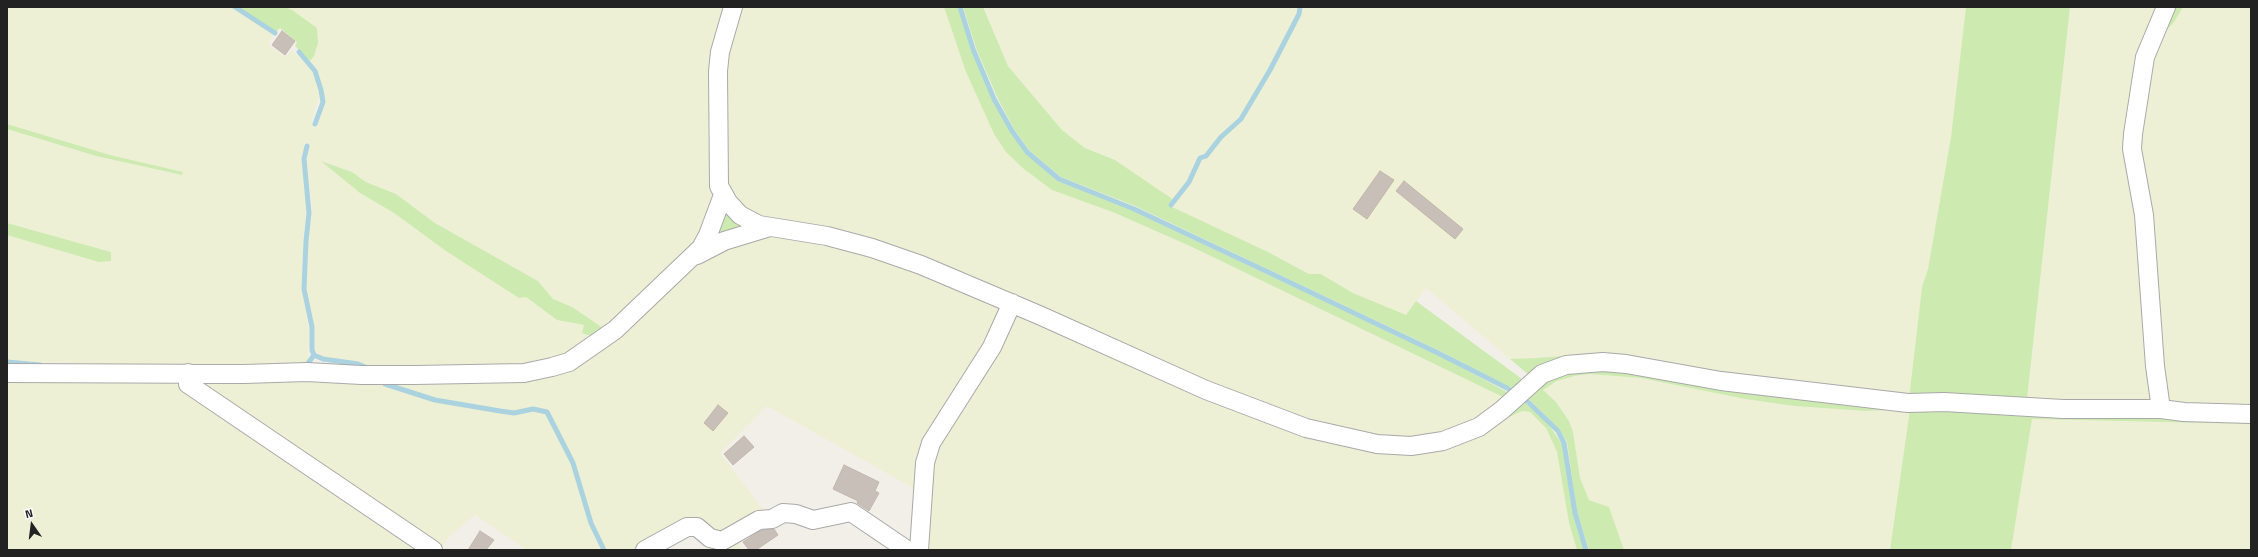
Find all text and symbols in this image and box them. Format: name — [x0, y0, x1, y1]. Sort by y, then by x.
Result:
north arrow — [12, 505, 52, 545]
text: N — [23, 505, 35, 522]

